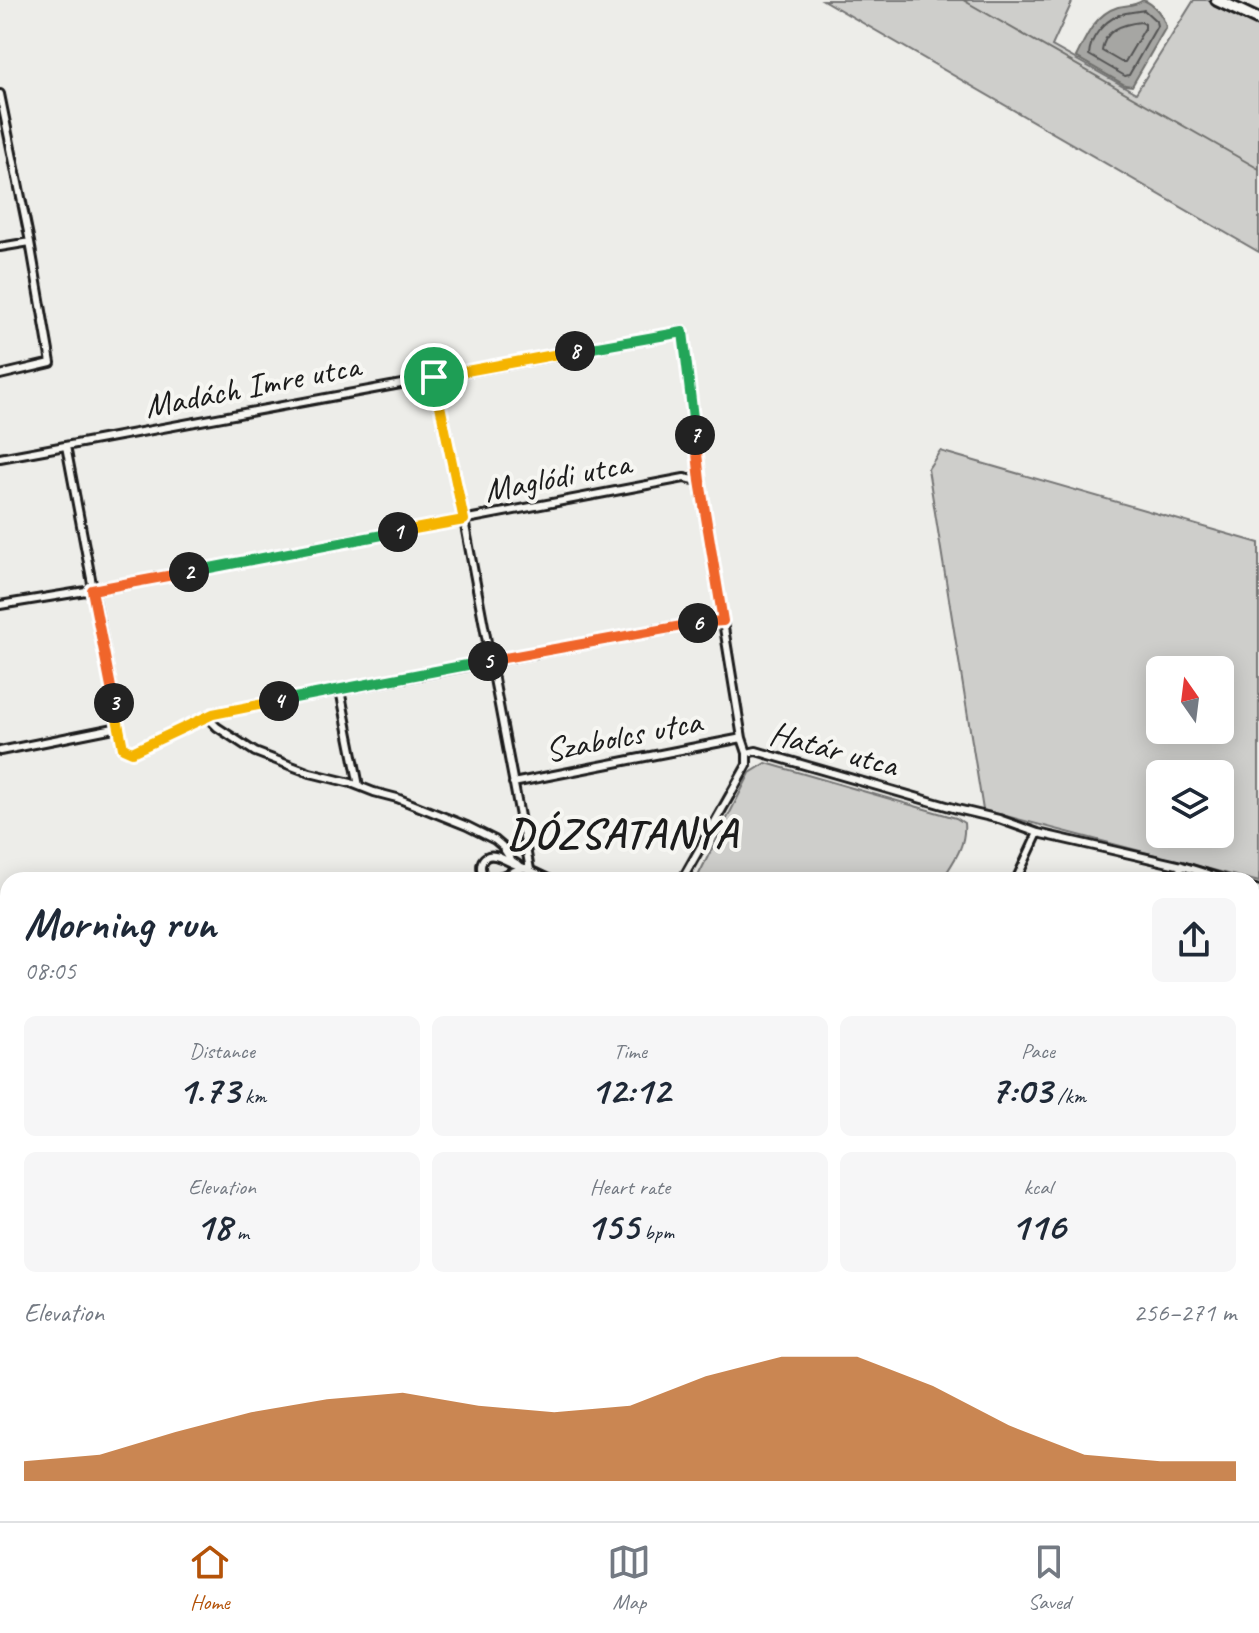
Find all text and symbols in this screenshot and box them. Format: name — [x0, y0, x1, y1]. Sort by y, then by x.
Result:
pin: 8 — [555, 331, 595, 371]
text: 8 — [570, 337, 580, 365]
street label: Madách Imre utca — [141, 343, 366, 427]
pin — [400, 343, 468, 411]
icon: arrive — [412, 355, 456, 399]
pin: 7 — [675, 415, 715, 455]
text: 7 — [690, 421, 700, 449]
street label: Maglódi utca — [481, 441, 637, 512]
pin: 1 — [378, 512, 418, 552]
text: 1 — [393, 518, 403, 546]
pin: 2 — [169, 552, 209, 592]
text: 2 — [184, 558, 194, 586]
pin: 6 — [678, 603, 718, 643]
text: 6 — [693, 609, 703, 637]
pin: 5 — [468, 641, 508, 681]
text: 5 — [483, 647, 493, 675]
north arrow — [1146, 656, 1234, 744]
map controls — [1146, 656, 1234, 848]
pin: 4 — [259, 681, 299, 721]
pin: 3 — [94, 683, 134, 723]
text: 4 — [274, 687, 284, 715]
text: 3 — [109, 689, 119, 717]
street label: Szabolcs utca — [541, 699, 707, 772]
street label: Határ utca — [765, 711, 905, 787]
button: layers — [1146, 760, 1234, 848]
district label: DÓZSATANYA — [508, 807, 739, 860]
text: Morning run — [24, 896, 216, 951]
button: share — [1152, 898, 1236, 982]
text: 08:05 — [24, 954, 76, 987]
text: Distance — [189, 1037, 255, 1065]
text: Time — [613, 1037, 647, 1065]
text: Pace — [1021, 1037, 1055, 1065]
text: 1.73 — [178, 1065, 239, 1115]
text: 12:12 — [590, 1065, 670, 1115]
text: 7:03 — [990, 1065, 1052, 1115]
text: km — [239, 1082, 266, 1110]
text: /km — [1052, 1082, 1086, 1110]
text: Elevation — [188, 1173, 256, 1201]
text: Heart rate — [590, 1173, 670, 1201]
text: kcal — [1023, 1173, 1053, 1201]
text: 18 — [195, 1201, 231, 1251]
text: 155 — [586, 1201, 639, 1251]
text: 116 — [1011, 1201, 1065, 1251]
text: m — [231, 1218, 249, 1246]
text: bpm — [639, 1218, 674, 1246]
text: Elevation — [24, 1296, 104, 1329]
text: 256–271 m — [1133, 1296, 1236, 1329]
tab: Home — [188, 1540, 232, 1616]
tab: Map — [607, 1540, 651, 1616]
tab: Saved — [1027, 1540, 1071, 1616]

